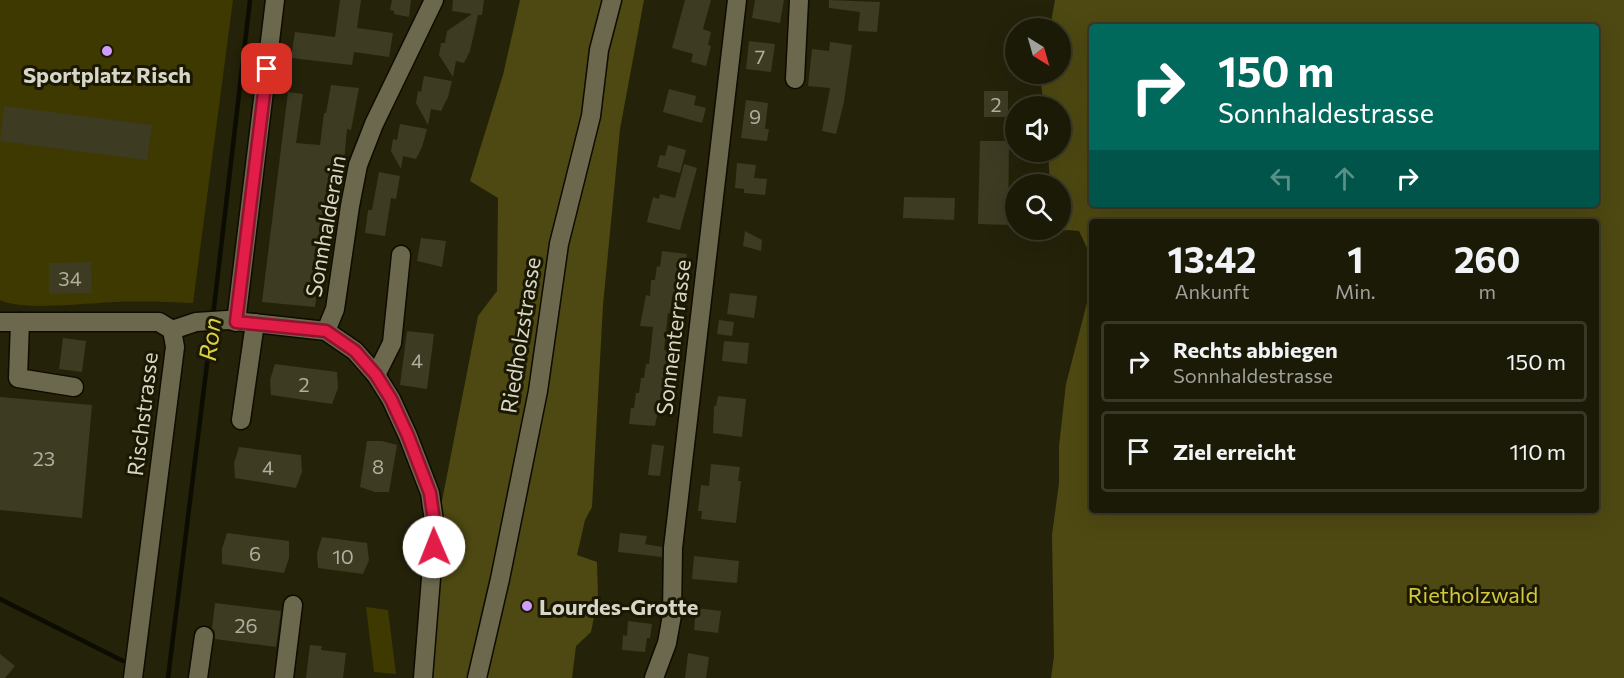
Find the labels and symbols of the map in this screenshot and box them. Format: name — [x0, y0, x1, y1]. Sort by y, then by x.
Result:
north arrow — [1005, 18, 1071, 84]
pin — [241, 43, 292, 94]
marker: Sportplatz Risch — [100, 44, 114, 58]
house number: 7 — [755, 44, 765, 68]
place label: Sportplatz Risch — [23, 61, 191, 88]
house number: 2 — [990, 92, 1002, 116]
house number: 9 — [749, 104, 761, 128]
street label: Sonnhalderain — [299, 153, 351, 299]
street label: Riedholzstrasse — [494, 255, 546, 415]
street label: Sonnenterrasse — [650, 258, 696, 416]
house number: 34 — [58, 266, 82, 290]
water label: Ron — [192, 316, 226, 362]
house number: 4 — [411, 348, 423, 372]
street label: Rischstrasse — [121, 351, 163, 477]
house number: 2 — [298, 372, 310, 396]
house number: 23 — [33, 446, 55, 470]
house number: 8 — [372, 454, 384, 478]
house number: 4 — [262, 455, 274, 479]
position arrow — [402, 515, 466, 579]
house number: 6 — [249, 541, 261, 565]
house number: 10 — [332, 544, 354, 568]
park label: Rietholzwald — [1408, 581, 1538, 608]
place label: Lourdes-Grotte — [539, 593, 698, 620]
marker: Lourdes-Grotte — [520, 599, 534, 613]
house number: 26 — [234, 613, 258, 637]

